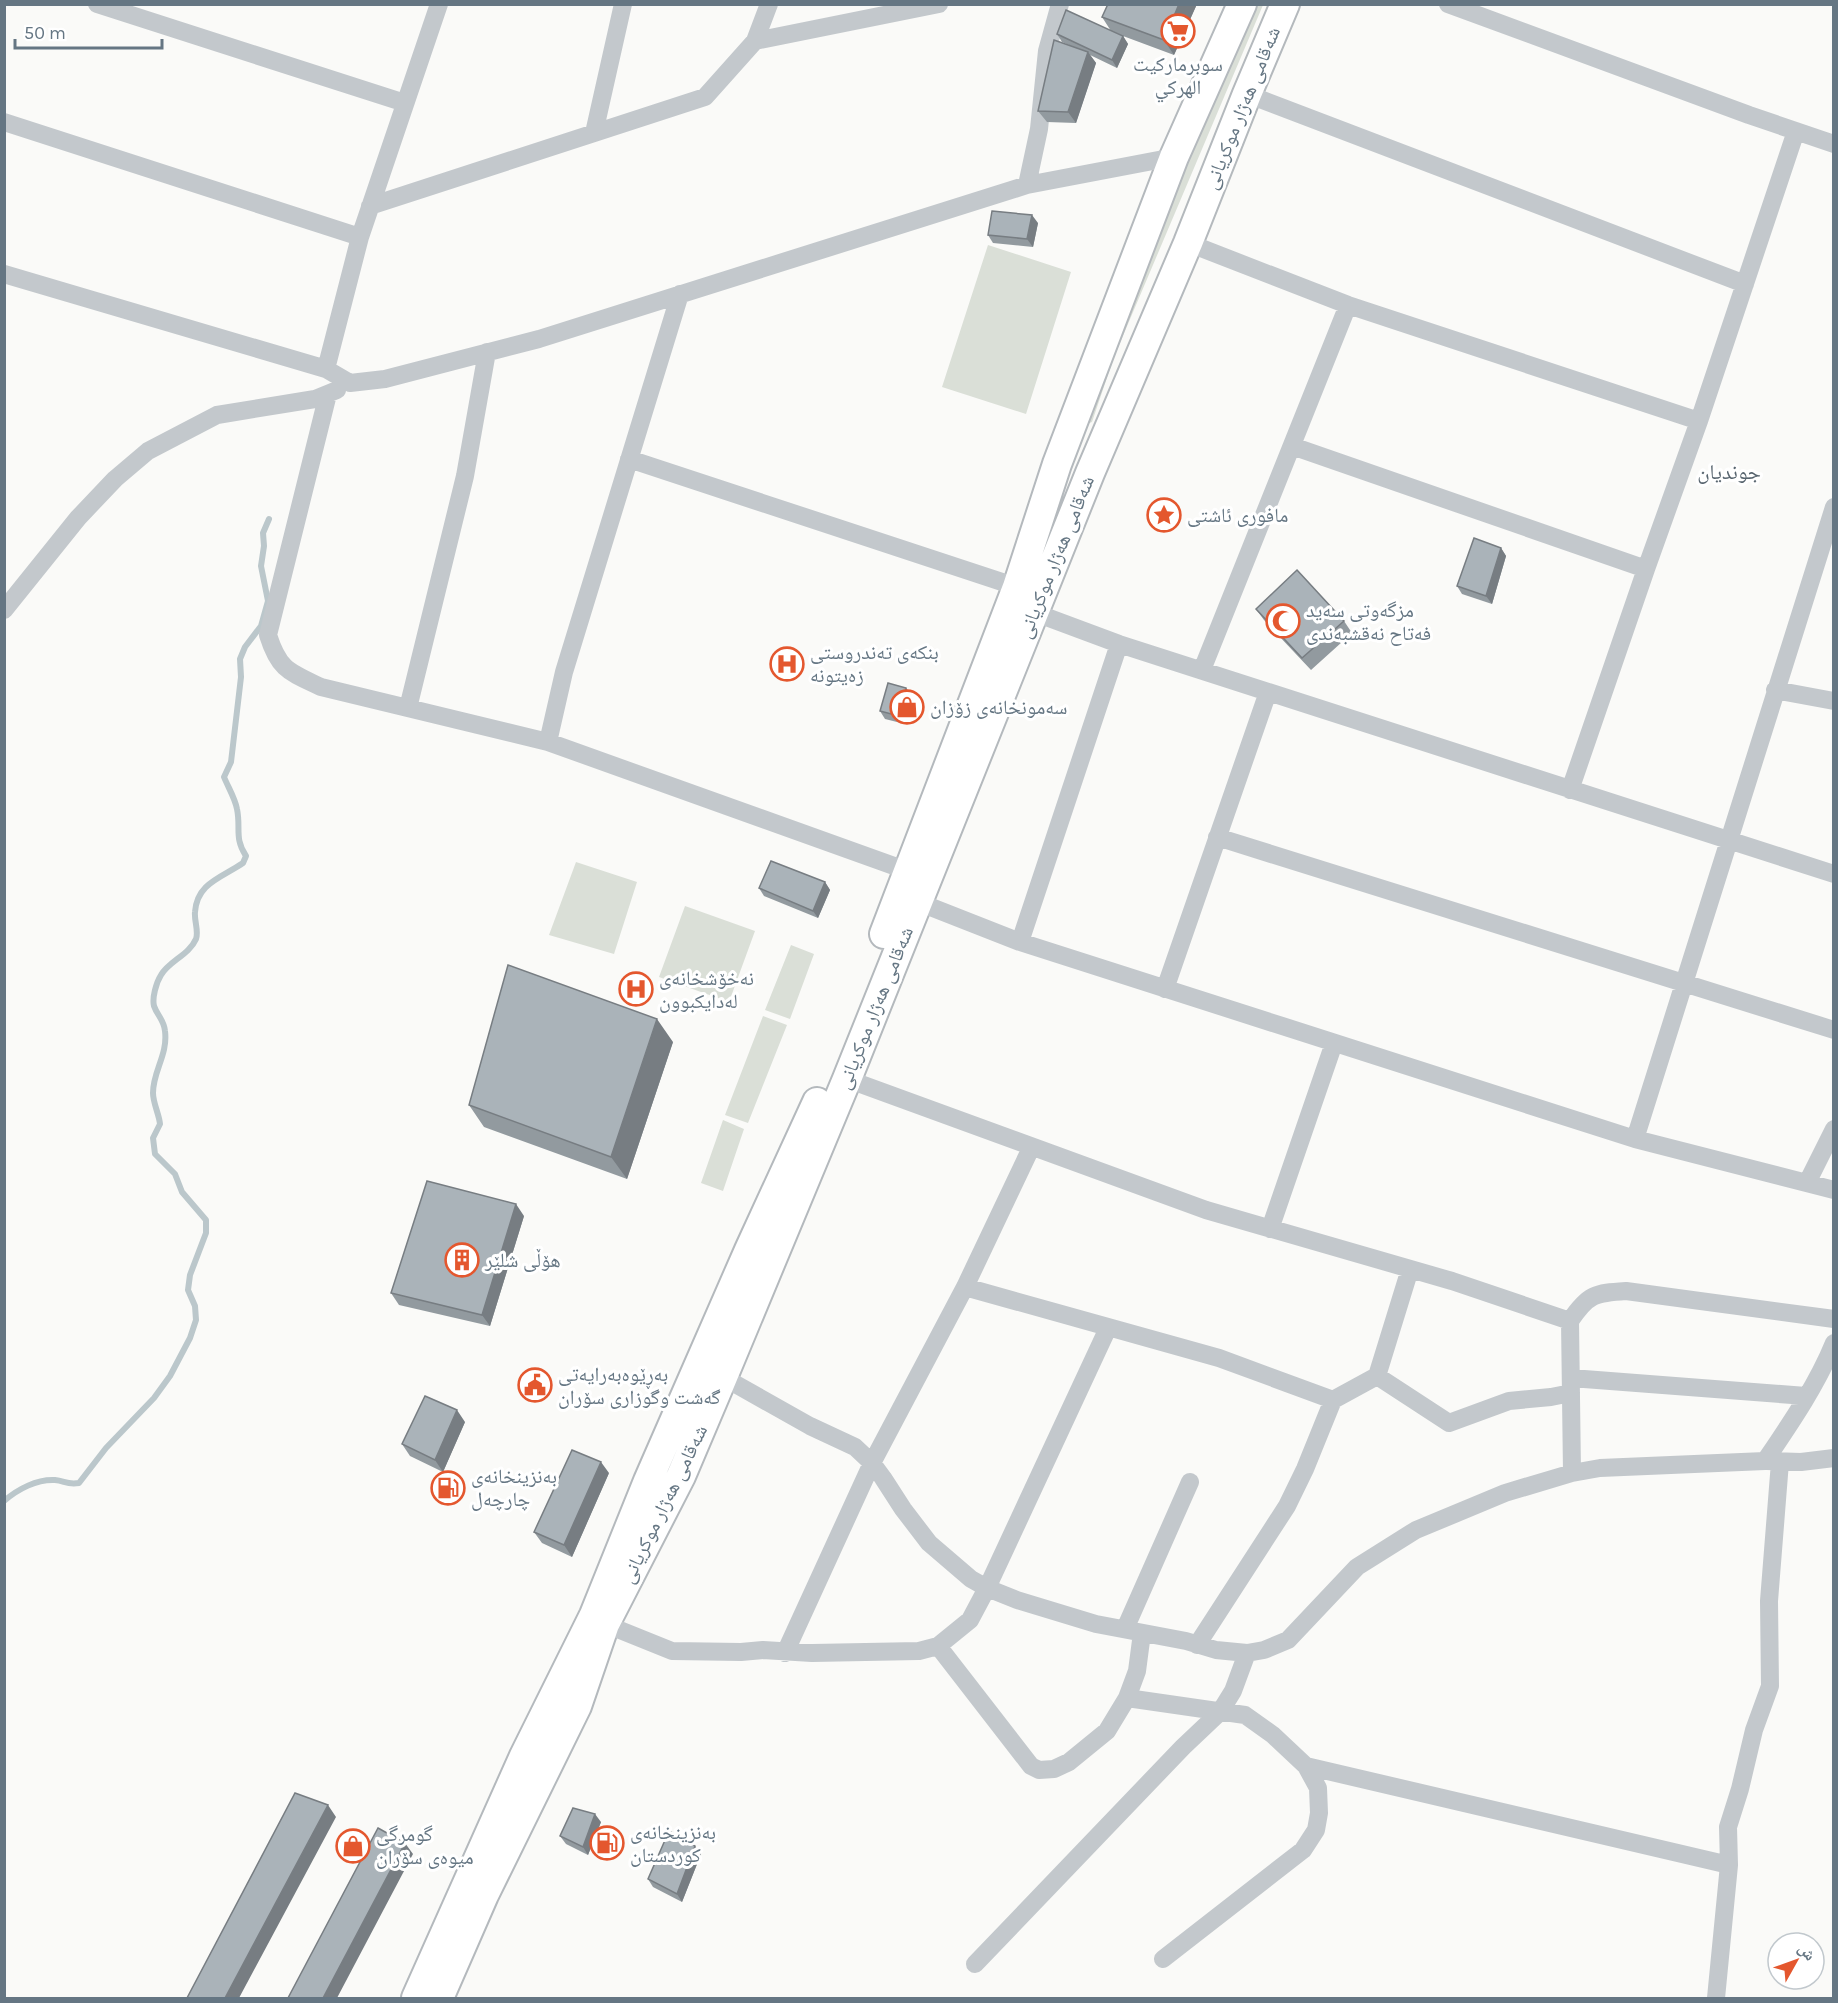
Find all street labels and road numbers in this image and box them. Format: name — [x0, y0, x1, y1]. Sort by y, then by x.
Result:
street label: شەقامی ھەژار موکریانی — [1199, 23, 1285, 193]
street label: شەقامی ھەژار موکریانی — [1013, 472, 1099, 642]
street label: شەقامی ھەژار موکریانی — [832, 923, 918, 1093]
street label: شەقامی ھەژار موکریانی — [616, 1421, 712, 1587]

